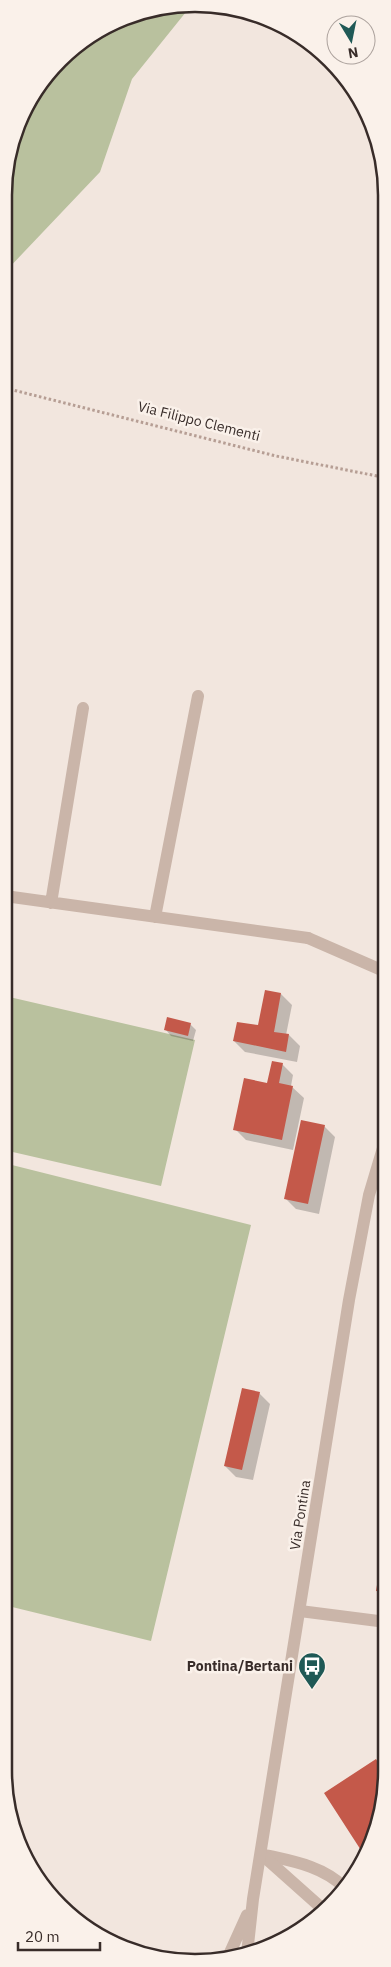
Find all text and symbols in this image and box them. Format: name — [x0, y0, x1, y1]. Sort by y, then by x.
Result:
north arrow — [326, 15, 376, 65]
text: N — [347, 43, 360, 63]
street label: Via Filippo Clementi — [136, 397, 262, 445]
street label: Via Pontina — [286, 1478, 314, 1551]
bus stop icon: Pontina/Bertani — [297, 1651, 327, 1690]
place label: Pontina/Bertani — [187, 1657, 293, 1675]
scale bar — [18, 1920, 100, 1952]
text: 20 m — [25, 1927, 60, 1946]

